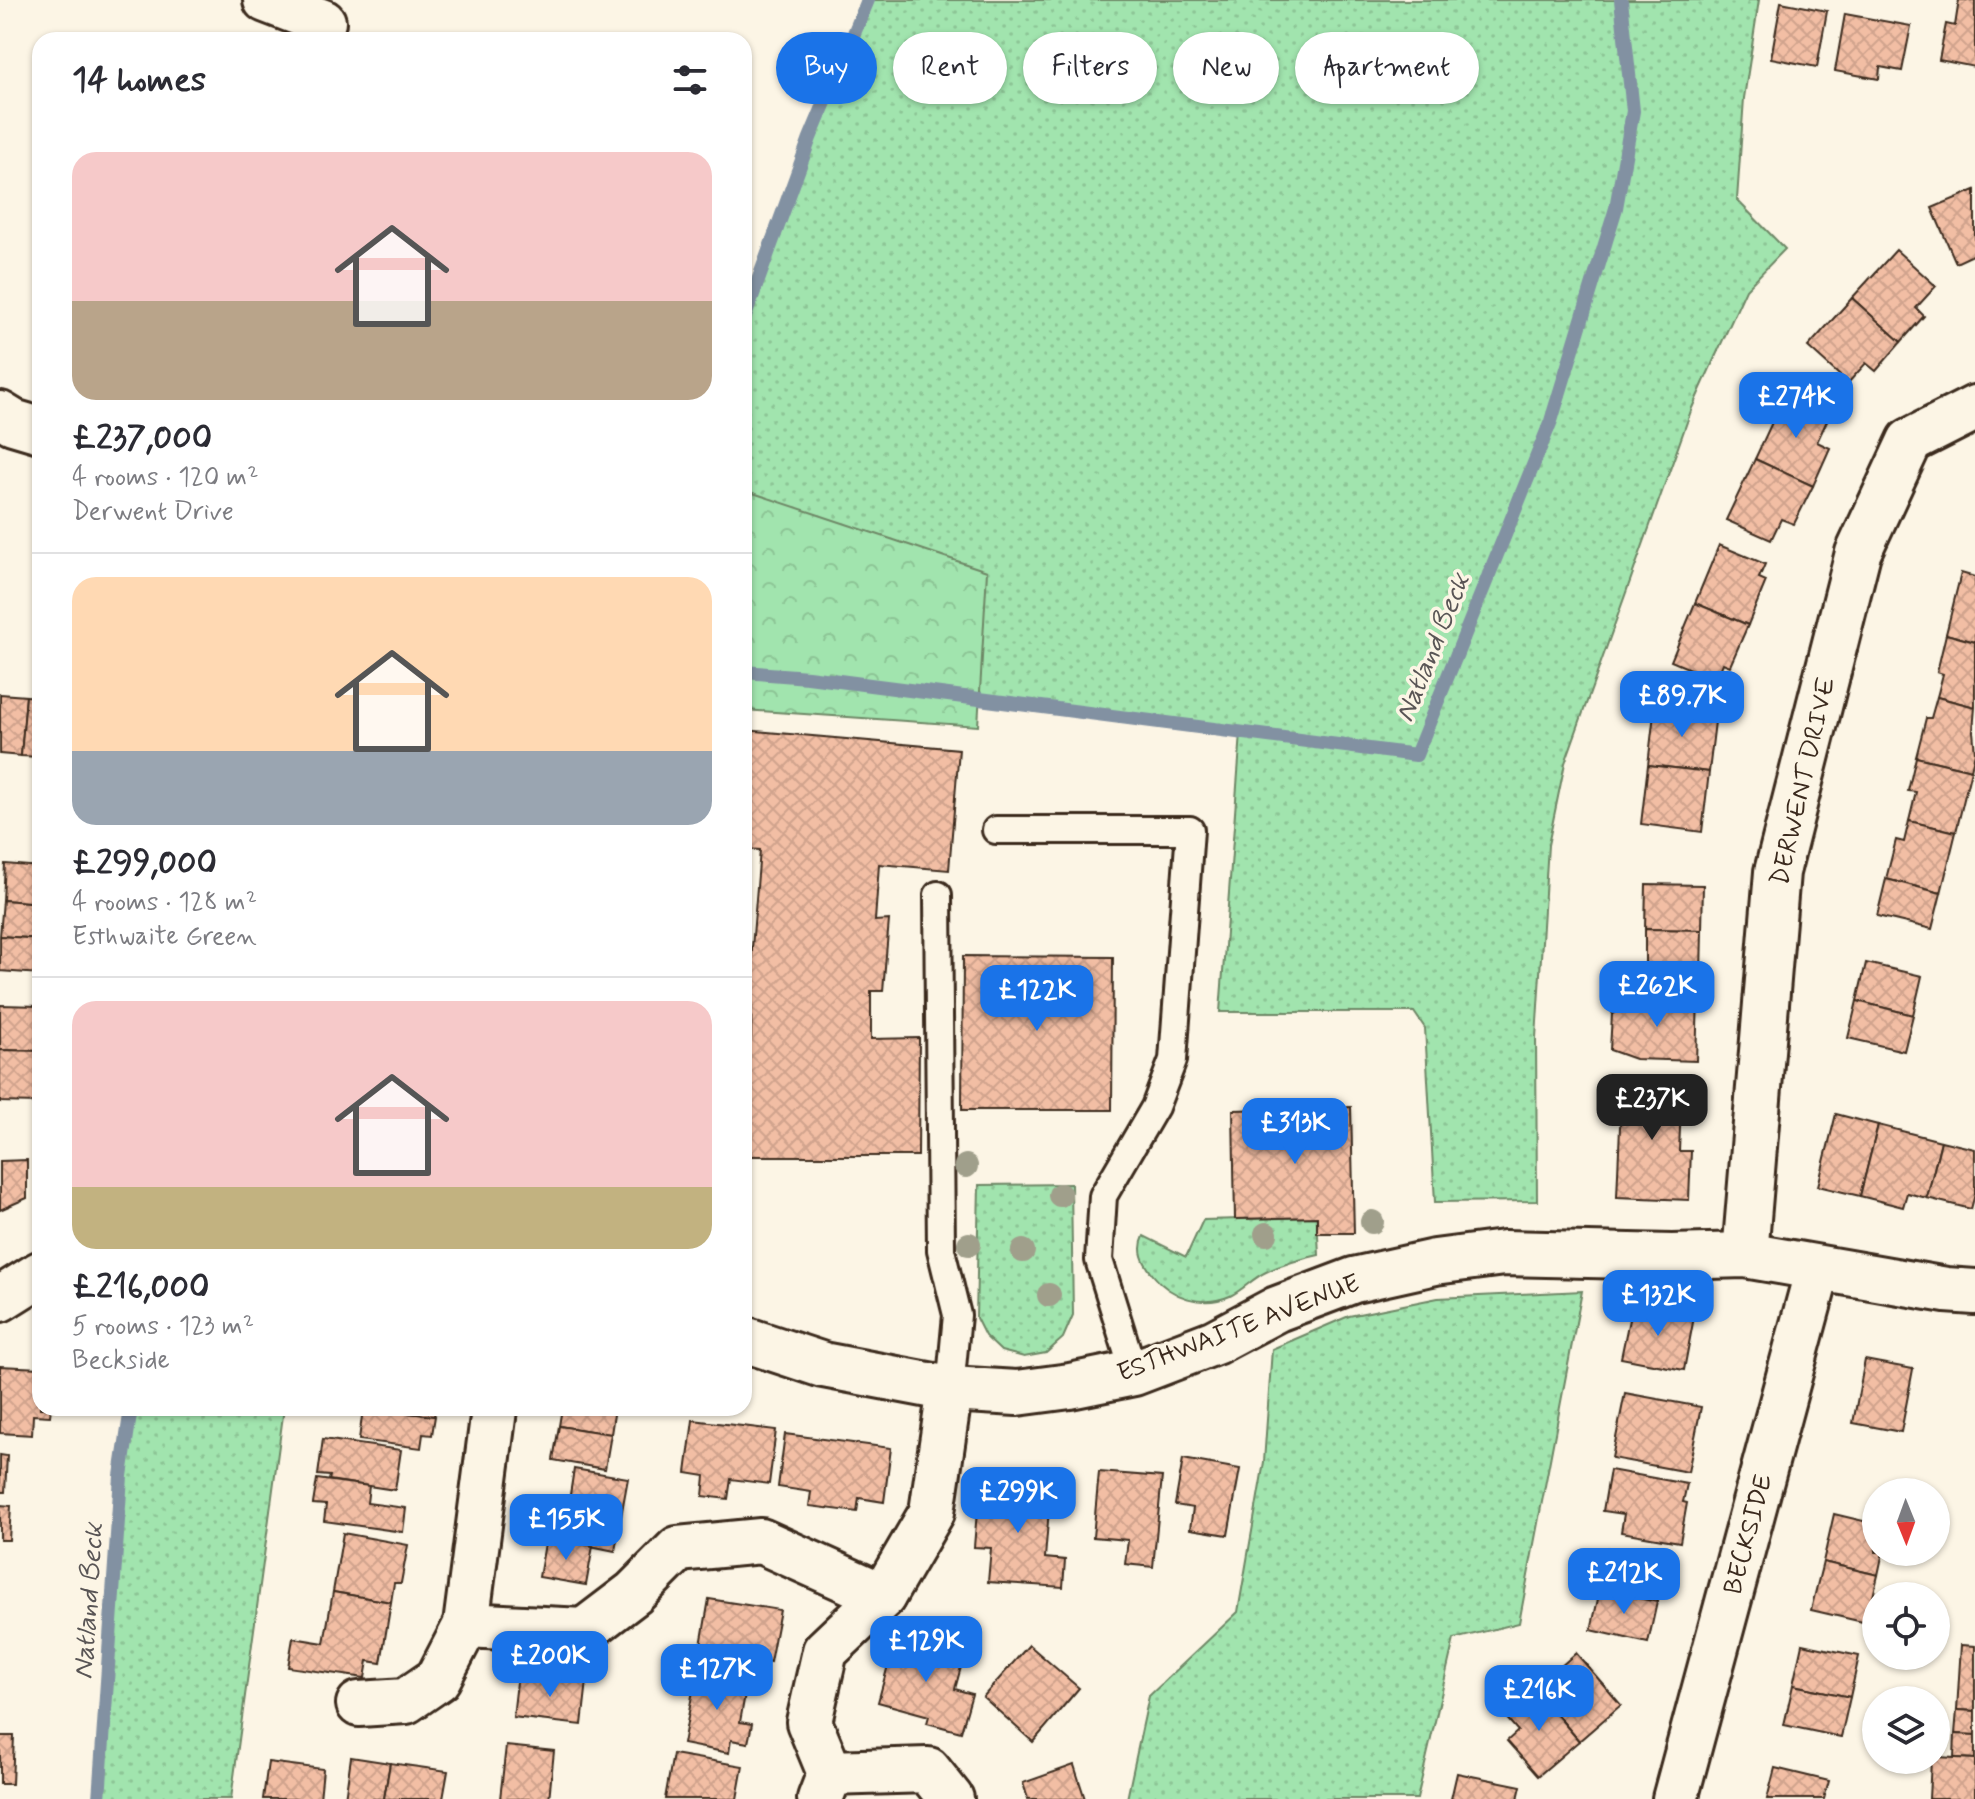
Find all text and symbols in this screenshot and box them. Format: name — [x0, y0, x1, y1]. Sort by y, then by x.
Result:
chip: Buy — [776, 32, 877, 104]
chip: Rent — [893, 32, 1007, 104]
chip: Filters — [1023, 32, 1157, 104]
chip: New — [1173, 32, 1279, 104]
chip: Apartment — [1295, 32, 1479, 104]
text: 14 homes — [72, 58, 206, 103]
icon: filters — [668, 58, 712, 102]
icon: home — [320, 204, 464, 348]
pin: £274K — [1740, 372, 1852, 440]
text: £274K — [1757, 381, 1835, 415]
text: £237,000 — [72, 416, 212, 461]
text: 4 rooms · 120 m² — [72, 461, 259, 495]
text: Derwent Drive — [72, 495, 234, 529]
water label: Natland Beck — [1387, 567, 1480, 728]
icon: home — [320, 629, 464, 773]
pin: £89.7K — [1617, 671, 1747, 739]
street label: DERWENT DRIVE — [1763, 674, 1844, 889]
text: £89.7K — [1638, 680, 1726, 714]
text: £299,000 — [72, 841, 217, 886]
text: 4 rooms · 128 m² — [72, 886, 257, 920]
text: Esthwaite Green — [72, 920, 257, 954]
pin: £262K — [1601, 961, 1713, 1029]
pin: £122K — [981, 965, 1093, 1033]
text: £262K — [1617, 970, 1697, 1004]
text: £122K — [998, 974, 1076, 1008]
icon: home — [320, 1053, 464, 1197]
pin: £237K — [1596, 1074, 1708, 1142]
text: £237K — [1615, 1083, 1689, 1117]
pin: £313K — [1239, 1098, 1351, 1166]
text: £313K — [1260, 1107, 1330, 1141]
text: £216,000 — [72, 1265, 209, 1310]
street label: ESTHWAITE AVENUE — [1113, 1267, 1365, 1391]
pin: £132K — [1602, 1270, 1714, 1338]
text: £132K — [1621, 1279, 1695, 1313]
text: 5 rooms · 123 m² — [72, 1310, 254, 1344]
text: Beckside — [72, 1344, 170, 1378]
pin: £299K — [962, 1467, 1074, 1535]
street label: BECKSIDE — [1717, 1471, 1781, 1598]
text: £299K — [979, 1476, 1057, 1510]
north arrow — [1862, 1478, 1950, 1566]
map controls — [1862, 1478, 1950, 1774]
pin: £155K — [510, 1494, 622, 1562]
text: £155K — [528, 1503, 604, 1537]
water label: Natland Beck — [66, 1521, 113, 1681]
pin: £212K — [1568, 1548, 1680, 1616]
text: £212K — [1586, 1557, 1662, 1591]
button: locate — [1862, 1582, 1950, 1670]
pin: £129K — [870, 1616, 982, 1684]
text: £129K — [888, 1625, 964, 1659]
pin: £200K — [494, 1631, 606, 1699]
text: £200K — [510, 1640, 590, 1674]
pin: £127K — [661, 1644, 773, 1712]
text: £127K — [679, 1653, 755, 1687]
pin: £216K — [1483, 1665, 1595, 1733]
text: £216K — [1503, 1674, 1575, 1708]
button: layers — [1862, 1686, 1950, 1774]

